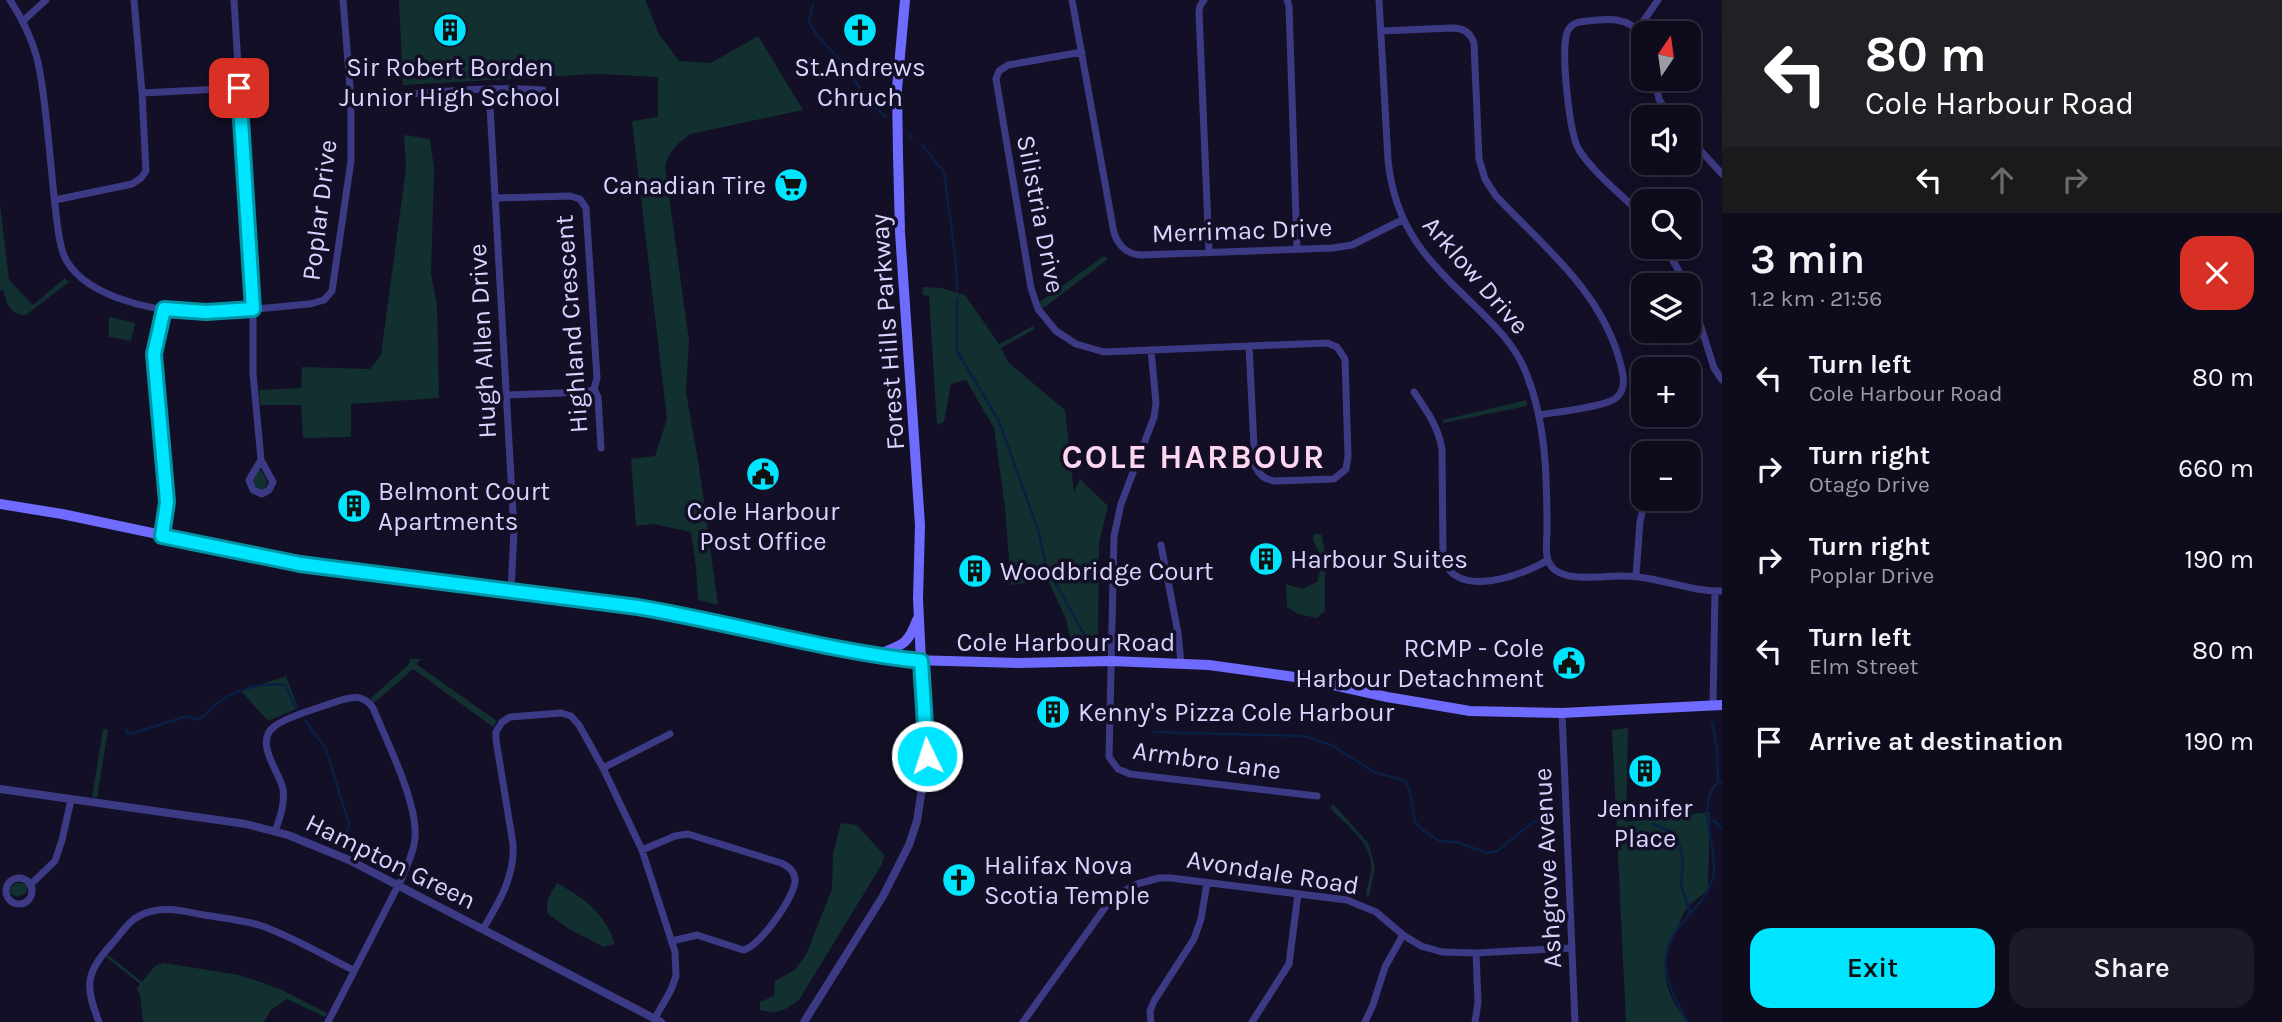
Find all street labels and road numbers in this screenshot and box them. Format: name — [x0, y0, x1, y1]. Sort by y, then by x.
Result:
street label: Silistria Drive — [1010, 132, 1071, 296]
street label: Poplar Drive — [295, 138, 344, 282]
street label: Arklow Drive — [1416, 210, 1535, 341]
street label: Merrimac Drive — [1151, 212, 1333, 249]
street label: Highland Crescent — [548, 213, 595, 434]
street label: Forest Hills Parkway — [864, 213, 911, 451]
street label: Hugh Allen Drive — [462, 243, 503, 439]
street label: Cole Harbour Road — [957, 627, 1175, 658]
street label: Armbro Lane — [1131, 735, 1283, 786]
street label: Ashgrove Avenue — [1527, 767, 1568, 969]
street label: Hampton Green — [301, 807, 481, 916]
street label: Avondale Road — [1185, 844, 1361, 901]

